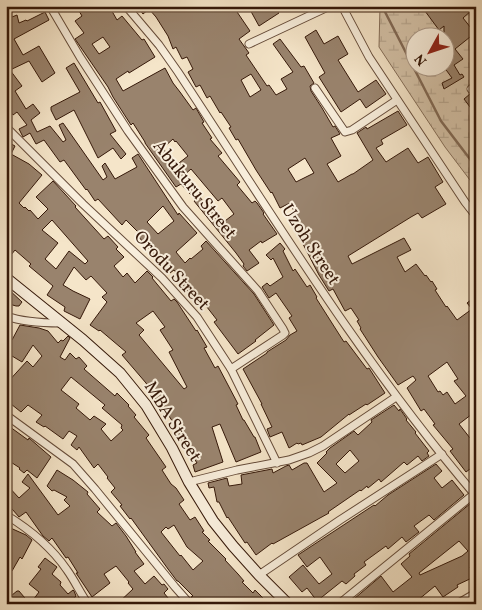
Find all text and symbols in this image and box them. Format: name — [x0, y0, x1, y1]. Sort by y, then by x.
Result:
north arrow — [404, 28, 454, 78]
text: N — [411, 49, 432, 69]
street label: Abukuru Street — [146, 135, 242, 245]
street label: Uzoh Street — [274, 200, 346, 290]
street label: Orodu Street — [127, 225, 215, 317]
street label: MBA Street — [137, 377, 207, 467]

